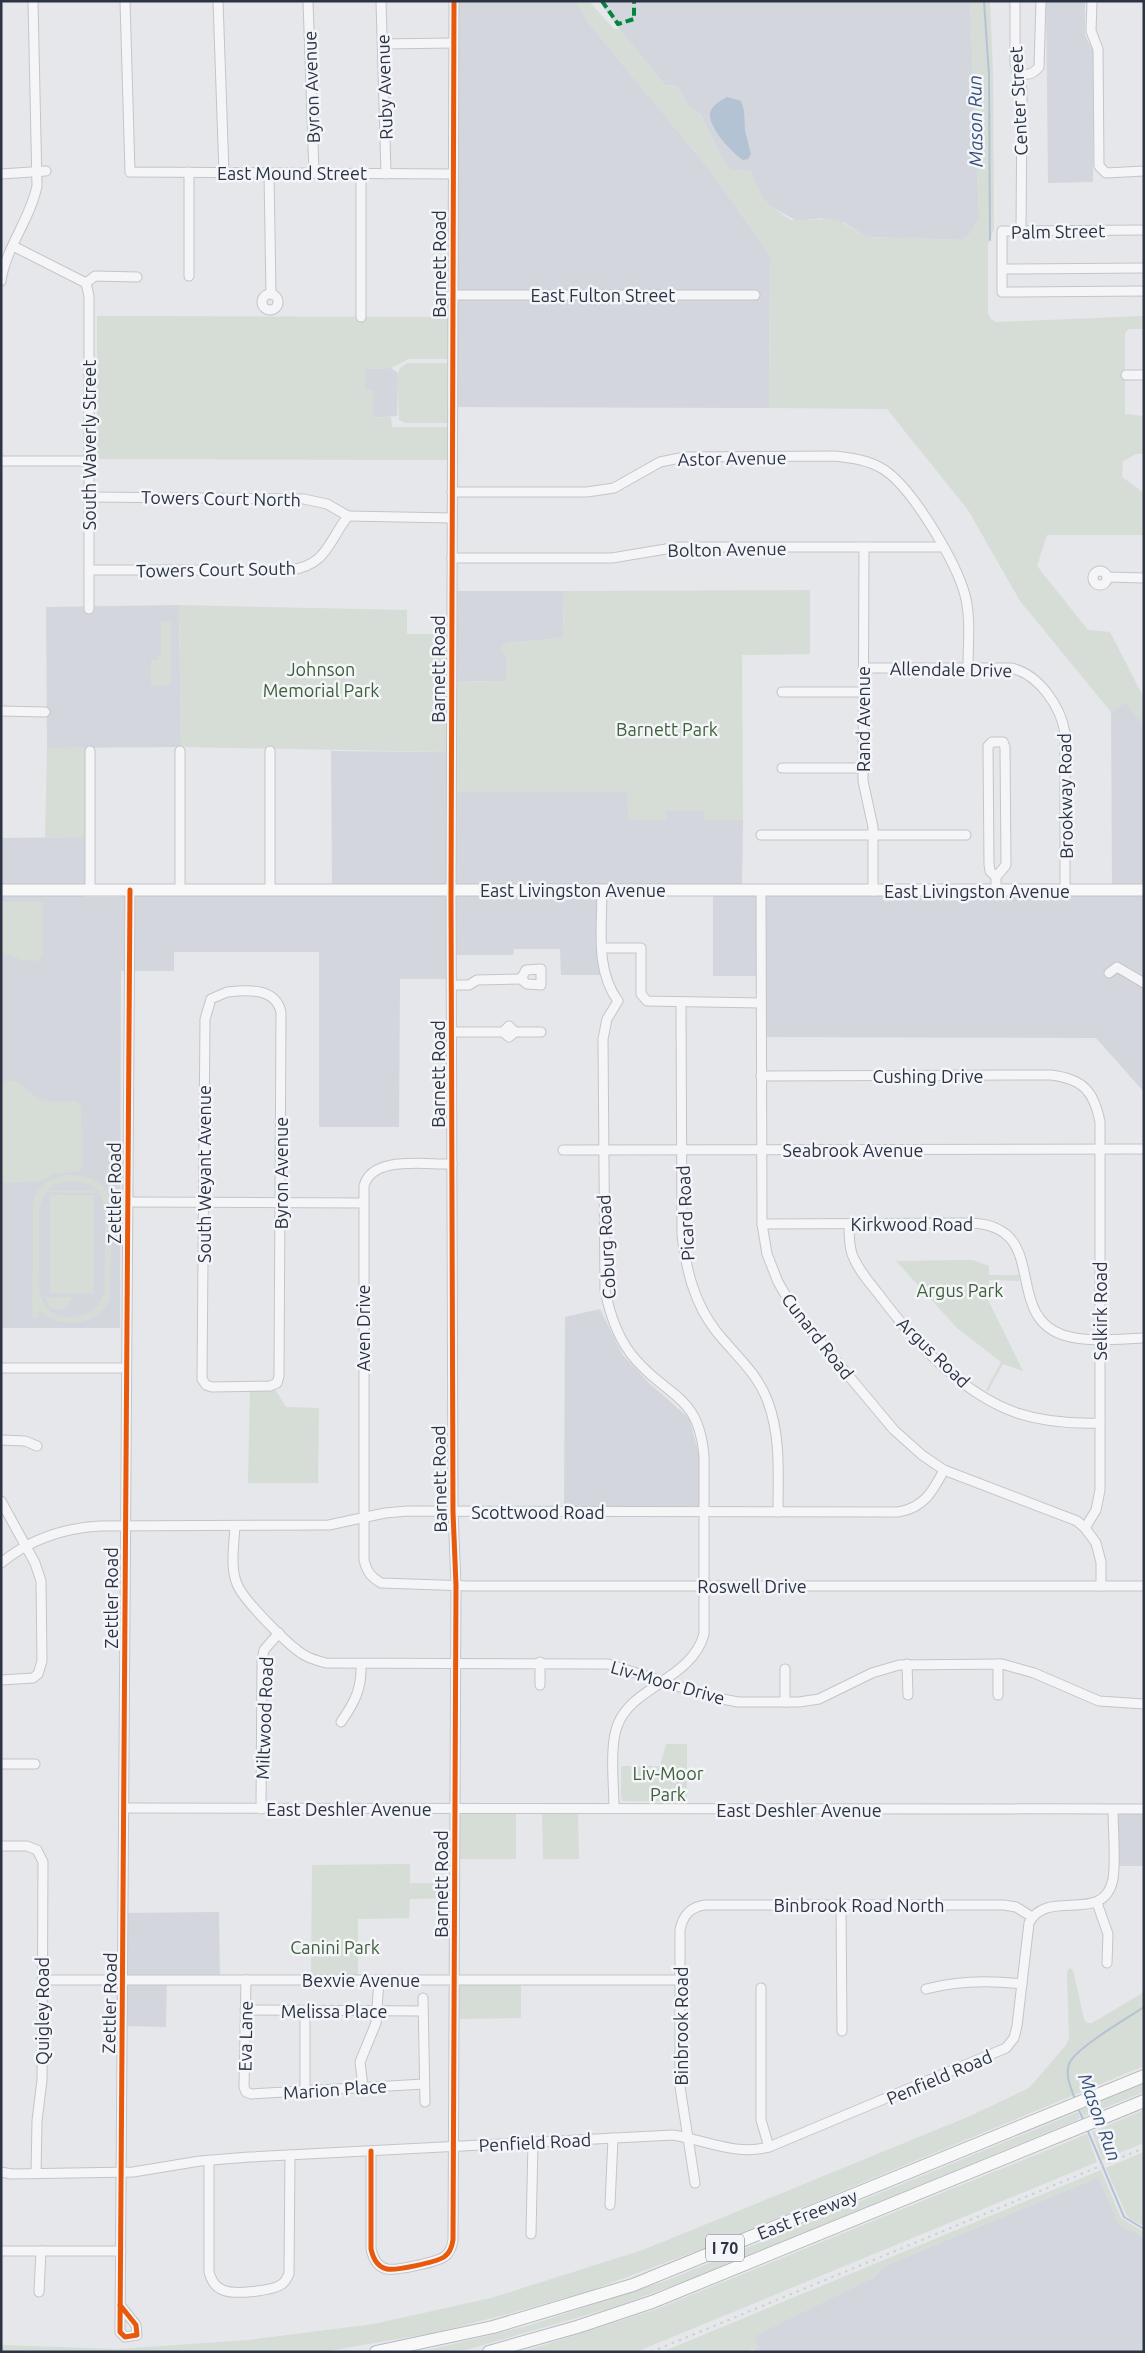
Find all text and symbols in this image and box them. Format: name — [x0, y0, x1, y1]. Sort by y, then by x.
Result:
street label: Byron Avenue — [299, 30, 323, 144]
street label: Ruby Avenue — [372, 34, 396, 140]
street label: Center Street — [1005, 46, 1031, 156]
water label: Mason Run — [963, 75, 987, 167]
street label: East Mound Street — [217, 163, 367, 183]
street label: Barnett Road — [429, 210, 449, 318]
street label: Palm Street — [1011, 220, 1105, 242]
street label: East Fulton Street — [531, 285, 675, 305]
street label: South Waverly Street — [79, 360, 99, 530]
street label: Astor Avenue — [677, 447, 787, 469]
street label: Towers Court North — [141, 487, 301, 509]
street label: Bolton Avenue — [667, 538, 787, 560]
street label: Towers Court South — [136, 558, 296, 580]
street label: Barnett Road — [428, 615, 448, 723]
street label: Allendale Drive — [890, 658, 1012, 680]
park label: Johnson Memorial Park — [263, 659, 379, 700]
street label: Rand Avenue — [853, 666, 873, 772]
park label: Barnett Park — [616, 719, 718, 739]
street label: Brookway Road — [1054, 733, 1076, 859]
street label: East Livingston Avenue — [480, 880, 666, 900]
street label: East Livingston Avenue — [884, 881, 1070, 901]
street label: Barnett Road — [428, 1020, 448, 1128]
street label: Cushing Drive — [873, 1066, 983, 1086]
street label: South Weyant Avenue — [194, 1085, 214, 1263]
street label: Byron Avenue — [271, 1117, 291, 1229]
street label: Seabrook Avenue — [783, 1140, 923, 1160]
street label: Zettler Road — [104, 1142, 124, 1244]
street label: Picard Road — [673, 1165, 697, 1261]
street label: Coburg Road — [593, 1194, 619, 1300]
street label: Kirkwood Road — [851, 1214, 973, 1234]
street label: Selkirk Road — [1090, 1261, 1110, 1361]
park label: Argus Park — [917, 1280, 1003, 1300]
street label: Aven Drive — [353, 1284, 373, 1372]
street label: Cunard Road — [778, 1289, 858, 1383]
street label: Argus Road — [894, 1313, 974, 1391]
street label: Barnett Road — [428, 1425, 450, 1533]
street label: Scottwood Road — [471, 1502, 605, 1522]
street label: Zettler Road — [101, 1547, 121, 1649]
street label: Roswell Drive — [697, 1576, 807, 1596]
street label: Miltwood Road — [252, 1656, 276, 1780]
street label: Liv-Moor Drive — [609, 1656, 727, 1708]
park label: Liv-Moor Park — [632, 1763, 704, 1804]
street label: East Deshler Avenue — [266, 1799, 432, 1819]
street label: East Deshler Avenue — [716, 1800, 882, 1820]
street label: Barnett Road — [431, 1830, 451, 1938]
street label: Binbrook Road North — [774, 1895, 944, 1915]
park label: Canini Park — [290, 1937, 380, 1957]
street label: Zettler Road — [98, 1952, 120, 2054]
street label: Quigley Road — [32, 1957, 53, 2065]
street label: Binbrook Road — [671, 1966, 691, 2086]
street label: Bexvie Avenue — [302, 1970, 420, 1990]
street label: Eva Lane — [234, 2000, 256, 2072]
street label: Melissa Place — [281, 2001, 387, 2021]
street label: Penfield Road — [883, 2046, 995, 2108]
water label: Mason Run — [1074, 2070, 1126, 2164]
street label: Marion Place — [282, 2075, 388, 2103]
street label: Penfield Road — [478, 2129, 592, 2155]
street label: East Freeway — [754, 2185, 860, 2243]
road number: I 70 — [706, 2234, 744, 2262]

